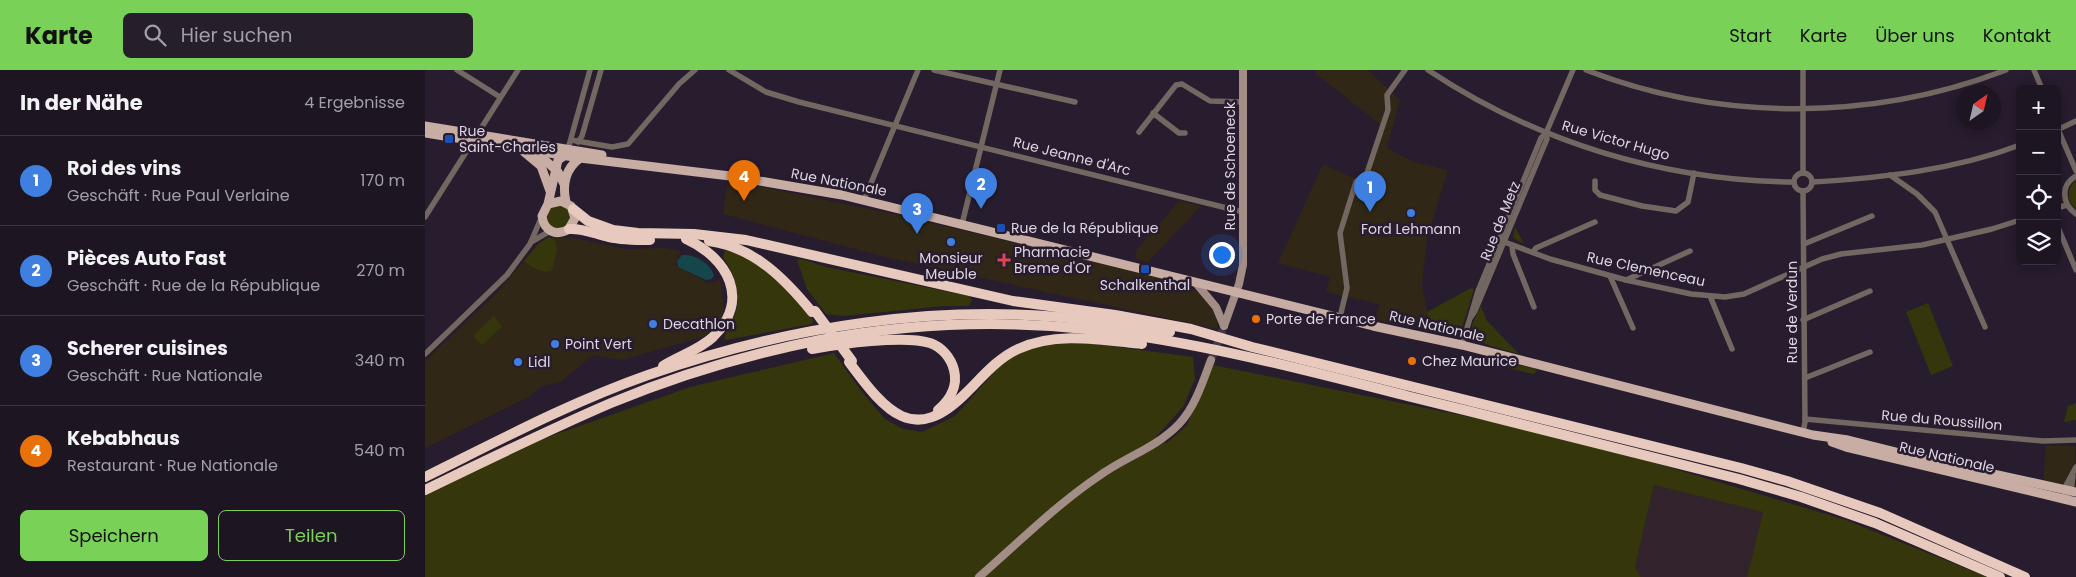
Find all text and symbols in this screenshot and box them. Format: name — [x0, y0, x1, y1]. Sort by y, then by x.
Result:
search box — [123, 13, 473, 58]
text: Karte — [25, 19, 93, 52]
icon: search — [141, 21, 169, 49]
text: Hier suchen — [181, 22, 292, 49]
text: Start — [1729, 23, 1772, 48]
text: Karte — [1800, 23, 1847, 48]
text: Über uns — [1875, 23, 1955, 48]
text: Kontakt — [1983, 23, 2051, 48]
north arrow — [1956, 85, 2001, 130]
map controls — [2016, 85, 2061, 265]
button: + — [2016, 85, 2061, 130]
text: In der Nähe — [20, 88, 143, 117]
text: 4 Ergebnisse — [304, 91, 405, 114]
street label: Rue de Schoeneck — [1220, 101, 1240, 230]
street label: Rue Victor Hugo — [1560, 115, 1672, 165]
place label: Rue Saint-Charles — [459, 121, 556, 157]
button: − — [2016, 130, 2061, 175]
street label: Rue Jeanne d'Arc — [1011, 132, 1133, 180]
marker: Rue Saint-Charles — [443, 133, 455, 145]
text: Roi des vins — [67, 155, 181, 182]
pin: 4 — [728, 160, 760, 201]
street label: Rue Nationale — [789, 163, 889, 201]
pin: 2 — [965, 168, 997, 209]
text: 1 — [33, 169, 39, 192]
text: 170 m — [360, 169, 405, 192]
pin: 1 — [1354, 171, 1386, 212]
button: locate — [2016, 175, 2061, 220]
street label: Rue de Metz — [1475, 178, 1525, 264]
text: Geschäft · Rue Paul Verlaine — [67, 184, 290, 207]
pin: 3 — [901, 193, 933, 234]
marker: Ford Lehmann — [1405, 207, 1417, 219]
place label: Rue de la République — [1011, 218, 1159, 238]
place label: Ford Lehmann — [1361, 219, 1461, 239]
button: layers — [2016, 220, 2061, 265]
marker: Rue de la République — [995, 222, 1007, 234]
marker: Monsieur Meuble — [945, 236, 957, 248]
place label: Pharmacie Breme d'Or — [1014, 242, 1091, 278]
your location — [1209, 242, 1235, 268]
text: Pièces Auto Fast — [67, 245, 226, 272]
street label: Rue Clemenceau — [1585, 247, 1707, 291]
place label: Monsieur Meuble — [919, 248, 983, 284]
marker: Pharmacie Breme d'Or — [998, 254, 1010, 266]
text: 2 — [31, 259, 41, 282]
text: 270 m — [356, 259, 405, 282]
street label: Rue de Verdun — [1782, 261, 1802, 363]
marker: Schalkenthal — [1139, 263, 1151, 275]
text: Geschäft · Rue de la République — [67, 274, 320, 297]
place label: Schalkenthal — [1100, 275, 1190, 295]
street label: Rue Nationale — [1387, 305, 1487, 347]
place label: Porte de France — [1266, 309, 1376, 329]
marker: Porte de France — [1250, 313, 1262, 325]
place label: Decathlon — [663, 314, 735, 334]
marker: Decathlon — [647, 318, 659, 330]
place label: Point Vert — [565, 334, 632, 354]
text: Scherer cuisines — [67, 335, 228, 362]
marker: Point Vert — [549, 338, 561, 350]
text: 3 — [31, 349, 41, 372]
text: 340 m — [355, 349, 405, 372]
place label: Chez Maurice — [1422, 351, 1517, 371]
place label: Lidl — [528, 352, 550, 372]
marker: Chez Maurice — [1406, 355, 1418, 367]
marker: Lidl — [512, 356, 524, 368]
text: Geschäft · Rue Nationale — [67, 364, 263, 387]
street label: Rue du Roussillon — [1881, 405, 2003, 435]
text: Kebabhaus — [67, 425, 180, 452]
street label: Rue Nationale — [1897, 436, 1997, 478]
text: 4 — [31, 439, 41, 462]
text: 540 m — [354, 439, 405, 462]
text: Restaurant · Rue Nationale — [67, 454, 278, 477]
button: Speichern — [20, 510, 208, 561]
button: Teilen — [218, 510, 405, 561]

